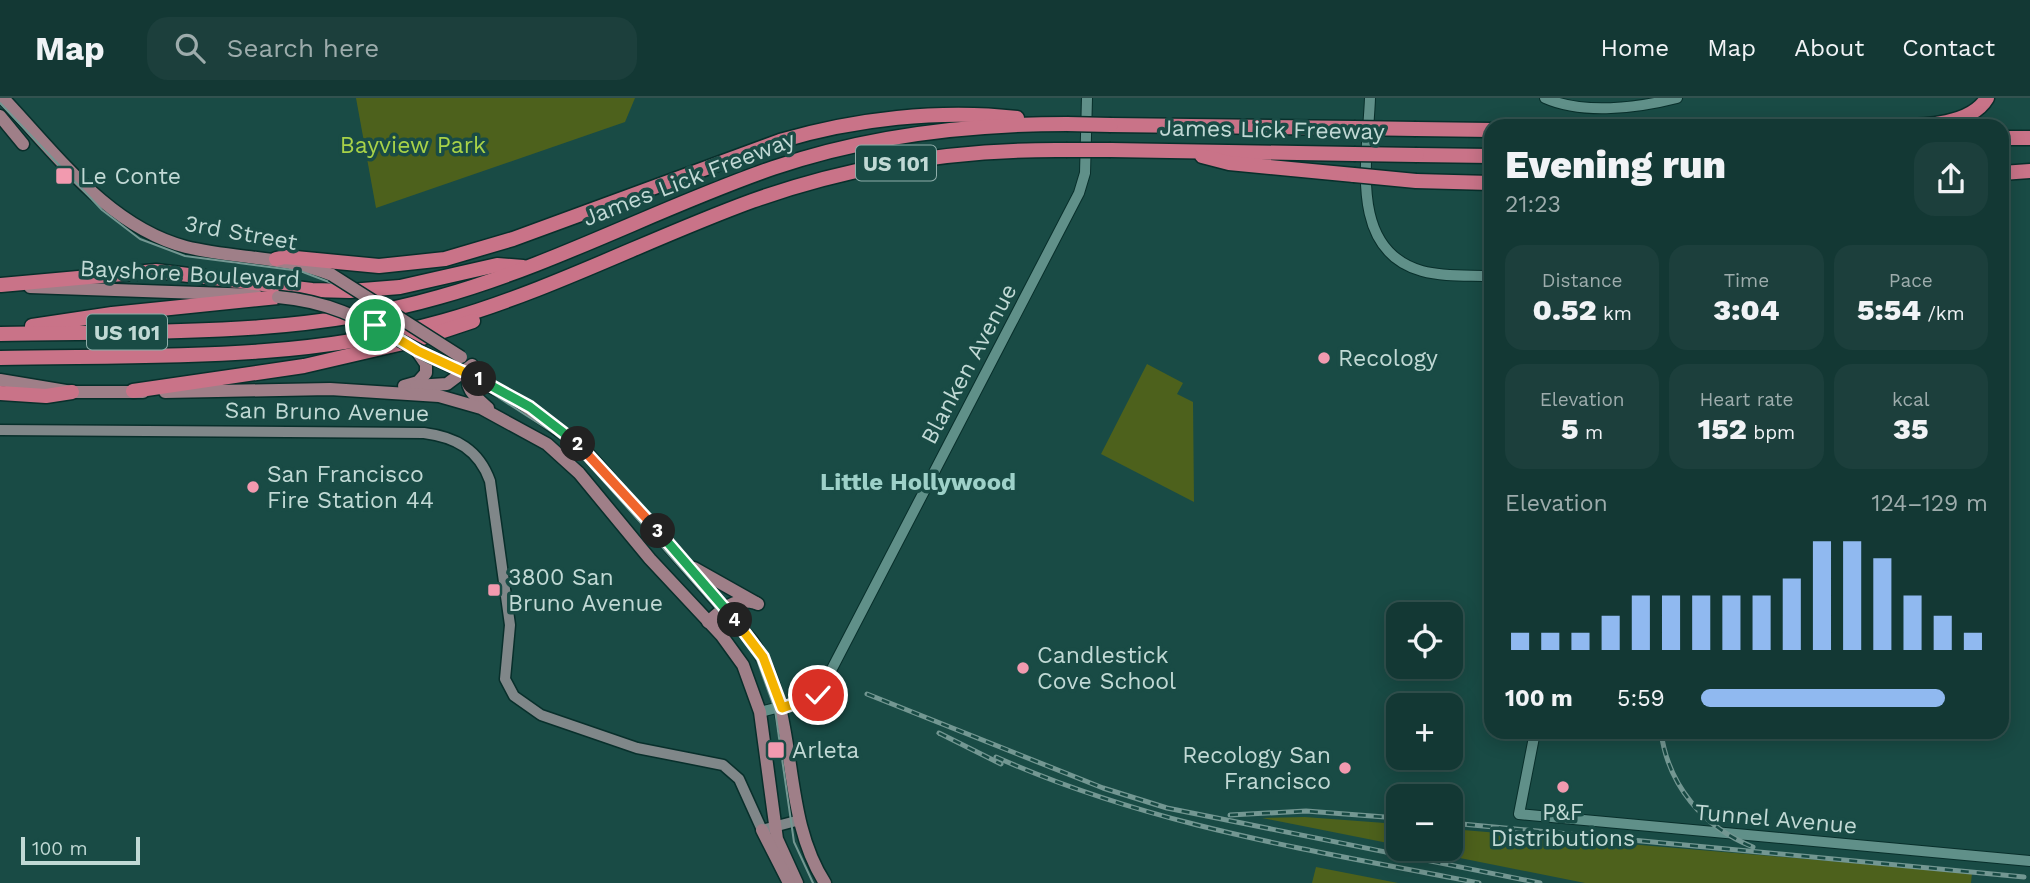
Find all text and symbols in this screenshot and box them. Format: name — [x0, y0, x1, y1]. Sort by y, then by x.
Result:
search box — [147, 17, 637, 80]
text: Map — [35, 29, 105, 68]
icon: search — [171, 29, 209, 67]
text: Search here — [227, 33, 379, 63]
text: Home — [1601, 34, 1669, 62]
text: Map — [1707, 34, 1756, 62]
text: About — [1794, 34, 1864, 62]
text: Contact — [1902, 34, 1995, 62]
street label: James Lick Freeway — [1159, 115, 1385, 145]
street label: James Lick Freeway — [579, 126, 799, 232]
park label: Bayview Park — [340, 132, 486, 159]
button: share — [1914, 142, 1988, 216]
text: Evening run — [1505, 143, 1726, 187]
road number: US 101 — [856, 146, 936, 180]
place label: Le Conte — [80, 163, 181, 190]
marker: Le Conte — [54, 166, 74, 186]
text: 21:23 — [1505, 191, 1561, 218]
street label: 3rd Street — [183, 210, 300, 256]
street label: Bayshore Boulevard — [79, 255, 301, 293]
text: Distance — [1542, 269, 1623, 292]
text: Time — [1724, 269, 1769, 292]
text: Pace — [1889, 269, 1933, 292]
street label: Blanken Avenue — [915, 279, 1023, 449]
text: 0.52 — [1533, 292, 1596, 327]
text: 3:04 — [1713, 292, 1780, 327]
text: 5:54 — [1857, 292, 1921, 327]
pin — [345, 295, 405, 355]
text: km — [1596, 302, 1632, 325]
text: /km — [1921, 302, 1965, 325]
icon: arrive — [356, 306, 394, 344]
road number: US 101 — [87, 314, 167, 350]
place label: Recology — [1338, 345, 1438, 372]
marker: Recology — [1316, 350, 1332, 366]
pin: 1 — [462, 362, 496, 396]
text: 1 — [474, 367, 483, 390]
text: Elevation — [1540, 388, 1625, 411]
text: Heart rate — [1700, 388, 1793, 411]
text: kcal — [1892, 388, 1930, 411]
street label: San Bruno Avenue — [225, 397, 429, 427]
text: 5 — [1561, 411, 1579, 446]
text: 152 — [1698, 411, 1747, 446]
text: 35 — [1893, 411, 1929, 446]
text: m — [1579, 421, 1603, 444]
text: bpm — [1747, 421, 1795, 444]
pin: 2 — [560, 426, 596, 462]
text: 2 — [572, 432, 583, 455]
place label: San Francisco Fire Station 44 — [267, 461, 434, 514]
district label: Little Hollywood — [820, 468, 1016, 496]
marker: San Francisco Fire Station 44 — [245, 479, 261, 495]
text: Elevation — [1505, 490, 1608, 517]
text: 124–129 m — [1872, 490, 1988, 517]
pin: 3 — [640, 514, 676, 548]
text: 3 — [652, 519, 663, 542]
place label: 3800 San Bruno Avenue — [508, 564, 663, 617]
marker: 3800 San Bruno Avenue — [486, 582, 502, 598]
pin: 4 — [718, 602, 752, 638]
map controls — [1386, 602, 1463, 861]
button: locate — [1386, 602, 1463, 679]
text: 4 — [728, 608, 741, 631]
place label: Candlestick Cove School — [1037, 642, 1176, 695]
marker: Candlestick Cove School — [1015, 660, 1031, 676]
pin — [788, 665, 848, 725]
icon: check — [799, 676, 837, 714]
text: 100 m — [1505, 685, 1573, 712]
text: 5:59 — [1617, 685, 1665, 712]
button: + — [1386, 693, 1463, 770]
place label: Arleta — [792, 737, 859, 764]
marker: Arleta — [766, 740, 786, 760]
place label: Recology San Francisco — [1182, 742, 1331, 795]
marker: Recology San Francisco — [1337, 760, 1353, 776]
marker: P&F Distributions — [1555, 779, 1571, 795]
button: − — [1386, 784, 1463, 861]
street label: Tunnel Avenue — [1694, 798, 1858, 840]
place label: P&F Distributions — [1491, 799, 1635, 852]
scale bar — [21, 834, 140, 866]
text: 100 m — [32, 837, 88, 860]

